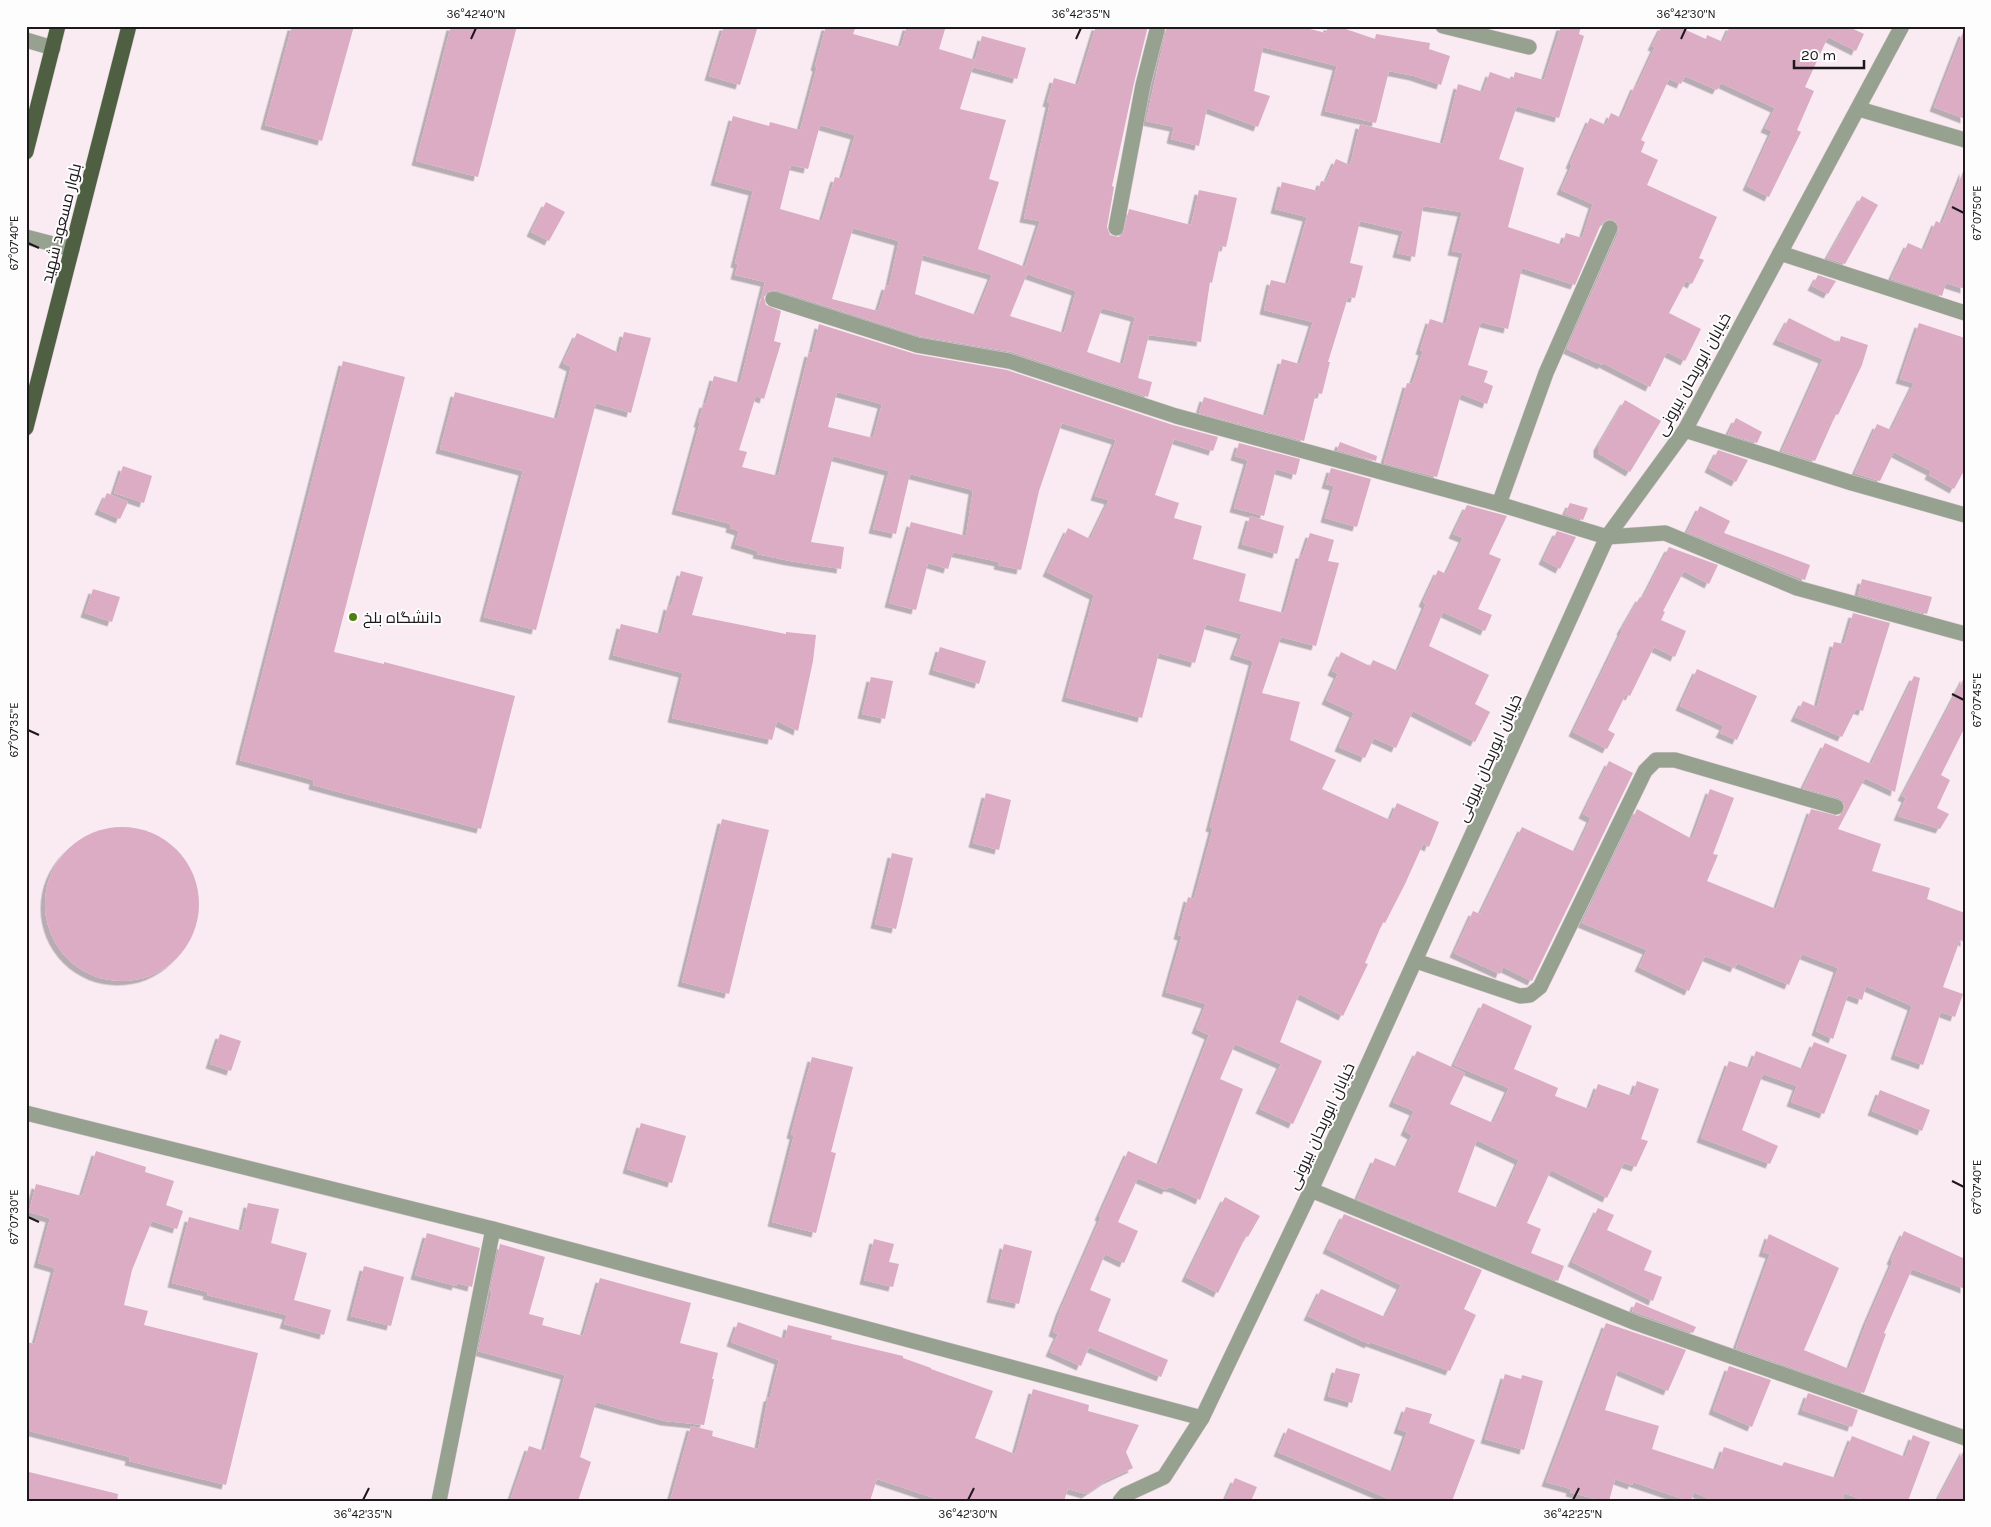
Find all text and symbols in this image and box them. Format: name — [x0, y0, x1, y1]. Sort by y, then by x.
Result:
text: 36°42'40"N — [446, 7, 506, 21]
text: 36°42'35"N — [1051, 7, 1111, 21]
text: 36°42'30"N — [1656, 7, 1716, 21]
scale bar — [1794, 38, 1864, 70]
text: 20 m — [1801, 46, 1836, 64]
street label: بلوار مسعود شهید — [37, 161, 86, 285]
text: 67°07'50"E — [1970, 185, 1984, 241]
text: 67°07'40"E — [7, 215, 21, 271]
street label: خیابان ابوریحان بیرونی — [1651, 309, 1736, 439]
place label: دانشگاه بلخ — [363, 608, 442, 629]
marker: دانشگاه بلخ — [347, 611, 359, 623]
text: 67°07'45"E — [1970, 673, 1984, 727]
street label: خیابان ابوریحان بیرونی — [1452, 691, 1527, 825]
text: 67°07'35"E — [7, 702, 21, 758]
street label: خیابان ابوریحان بیرونی — [1283, 1060, 1360, 1193]
text: 67°07'40"E — [1970, 1159, 1984, 1215]
text: 67°07'30"E — [7, 1189, 21, 1245]
text: 36°42'35"N — [333, 1507, 393, 1521]
text: 36°42'30"N — [938, 1507, 998, 1521]
text: 36°42'25"N — [1544, 1507, 1602, 1521]

